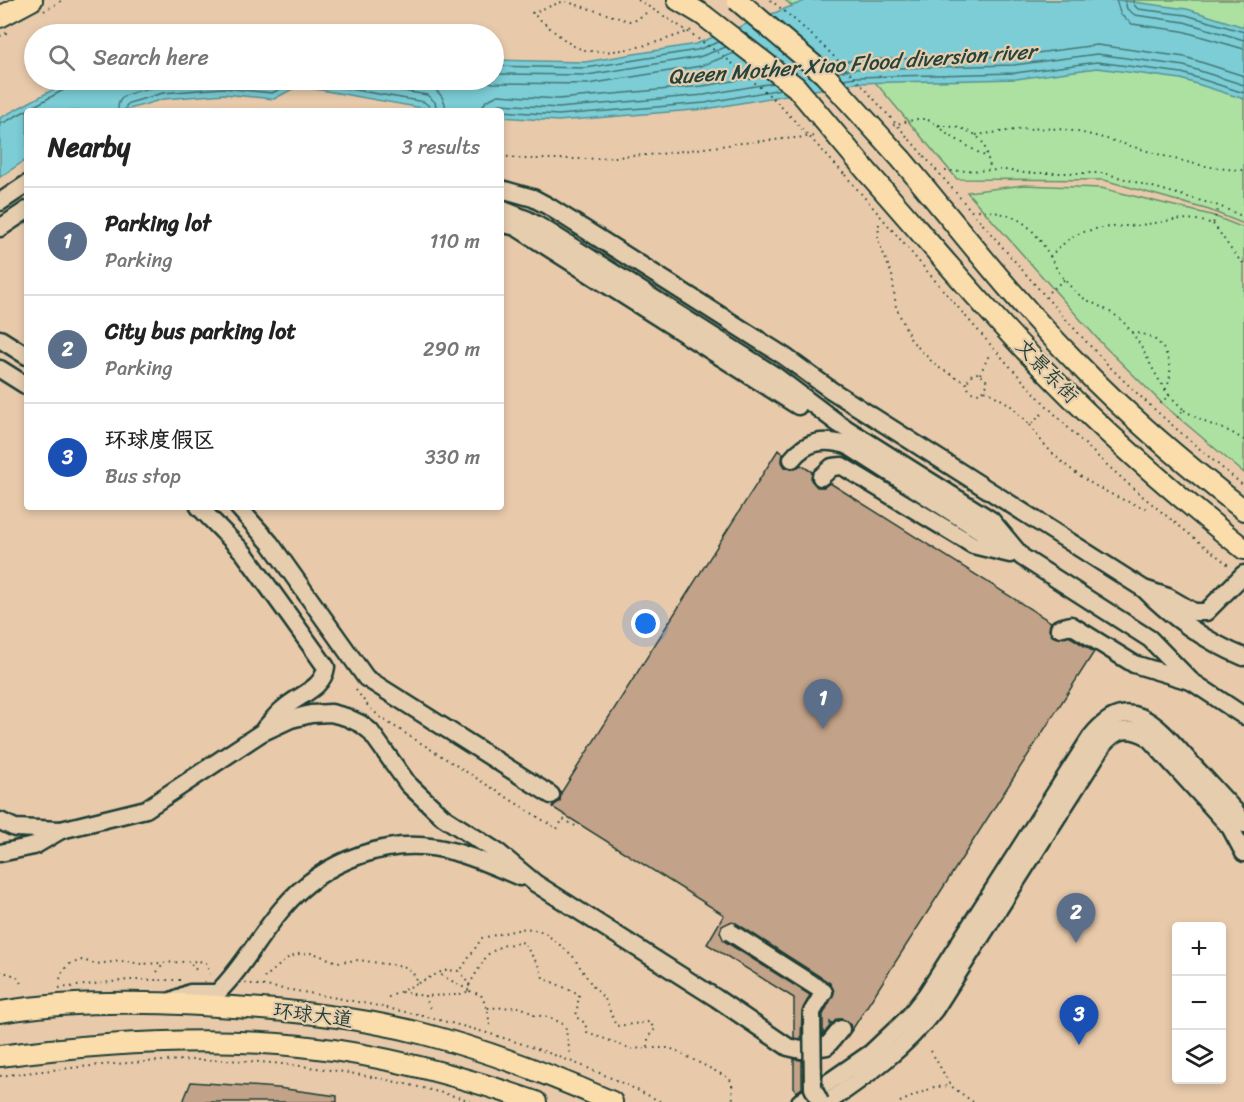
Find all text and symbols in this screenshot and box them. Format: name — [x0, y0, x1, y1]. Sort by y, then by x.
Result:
search box — [24, 24, 504, 90]
water label: Queen Mother Xiao Flood diversion river — [667, 32, 1041, 96]
text: Search here — [93, 38, 209, 77]
icon: search — [45, 41, 78, 74]
text: Nearby — [48, 124, 130, 170]
text: 3 results — [402, 130, 480, 165]
text: Parking lot — [105, 204, 211, 243]
text: 1 — [63, 224, 72, 259]
text: 110 m — [430, 224, 480, 259]
text: Parking — [105, 243, 172, 278]
text: City bus parking lot — [105, 312, 296, 351]
street label: 文景东街 — [1007, 330, 1087, 412]
text: 2 — [62, 332, 73, 367]
text: 290 m — [423, 332, 480, 367]
text: Parking — [105, 351, 172, 386]
text: 环球度假区 — [105, 420, 215, 459]
text: 3 — [62, 440, 73, 475]
text: 330 m — [425, 440, 480, 475]
text: Bus stop — [105, 459, 181, 494]
your location — [631, 609, 660, 638]
pin: 1 — [804, 680, 842, 729]
pin: 2 — [1056, 894, 1096, 943]
map controls — [1172, 922, 1226, 1084]
button: + — [1172, 922, 1226, 976]
button: − — [1172, 976, 1226, 1030]
street label: 环球大道 — [271, 993, 355, 1037]
pin: 3 — [1060, 996, 1098, 1045]
button: layers — [1172, 1030, 1226, 1084]

